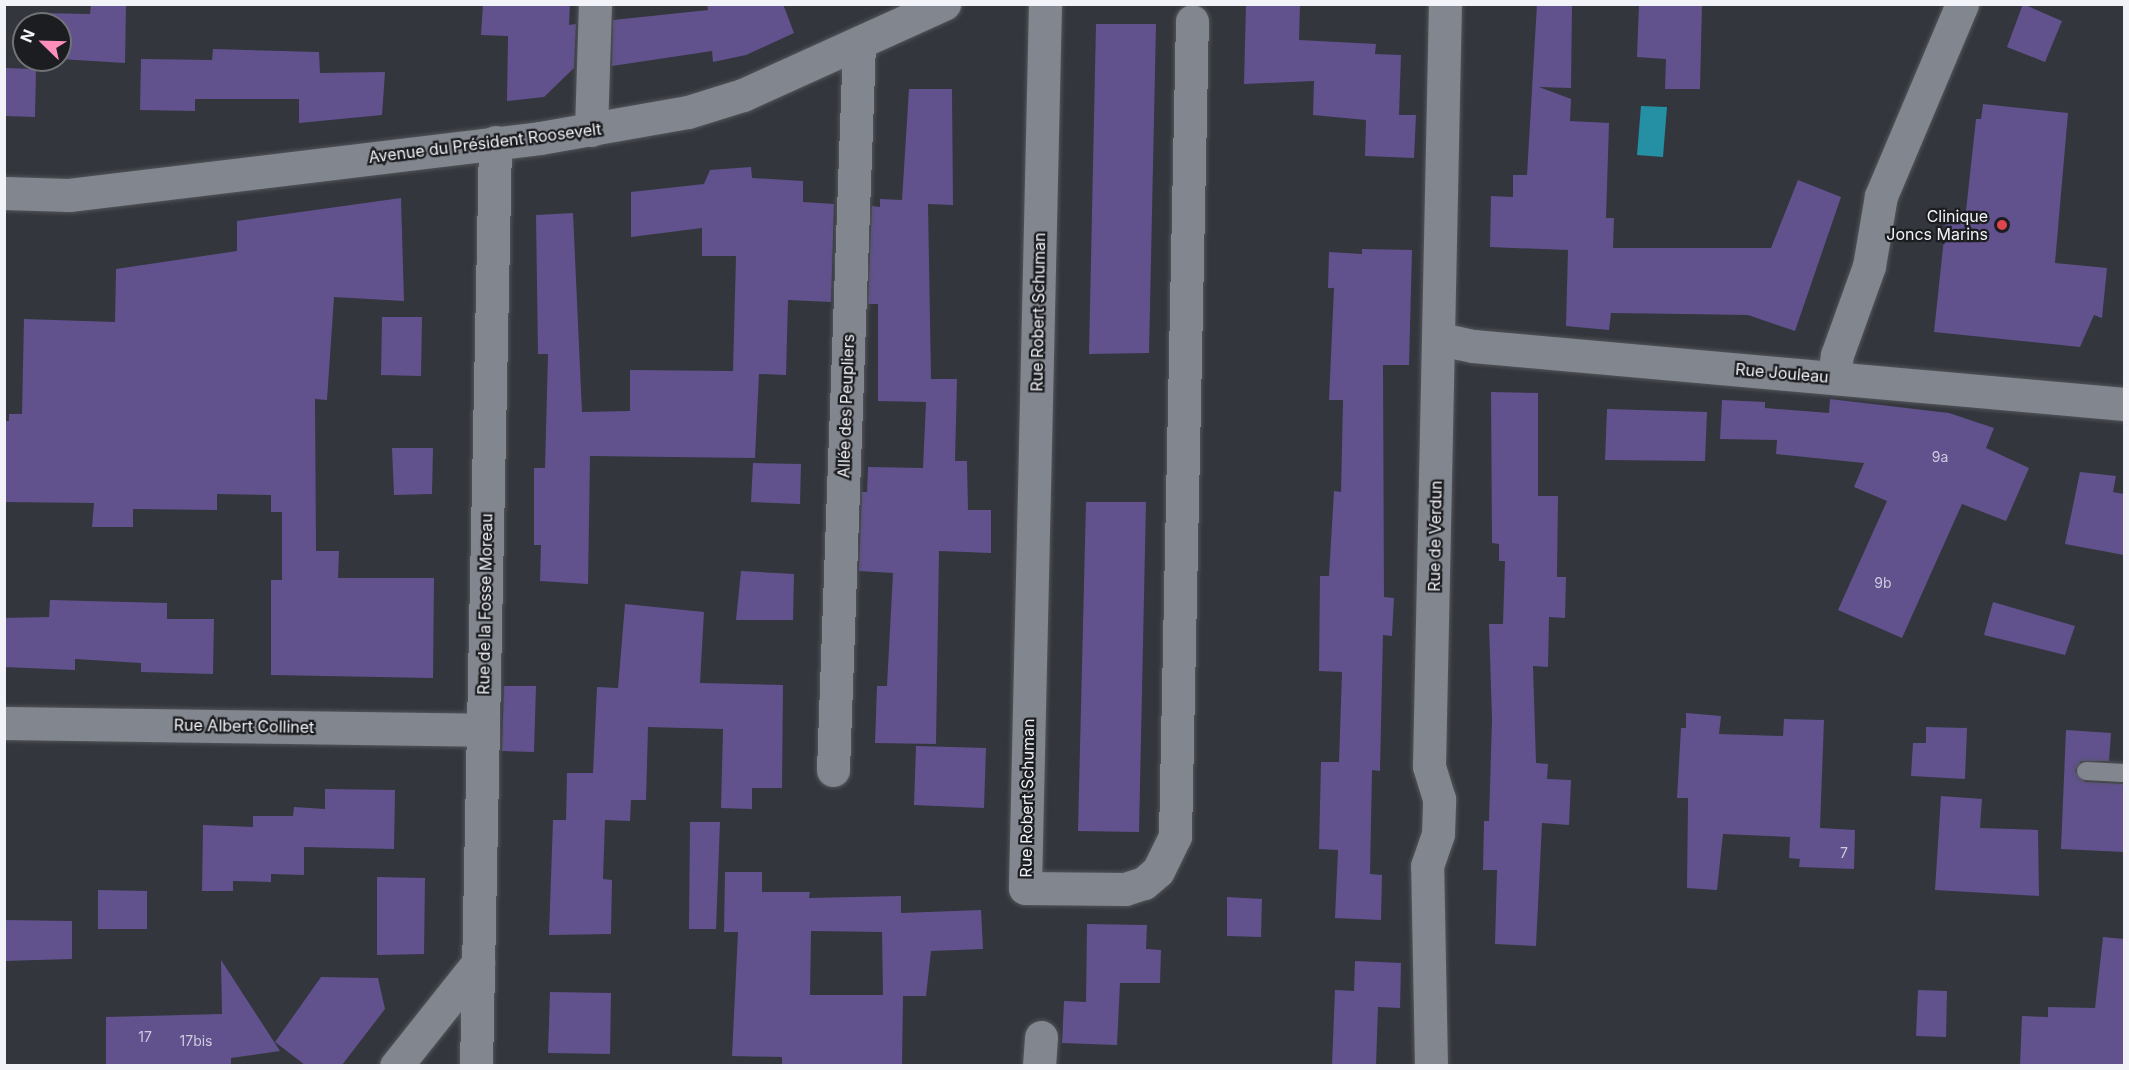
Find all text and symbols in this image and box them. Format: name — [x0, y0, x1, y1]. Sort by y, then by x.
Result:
north arrow — [12, 12, 72, 72]
text: N — [16, 26, 39, 45]
street label: Avenue du Président Roosevelt — [367, 119, 603, 167]
place label: Clinique Joncs Marins — [1886, 206, 1988, 244]
marker: Clinique Joncs Marins — [1993, 216, 2011, 234]
street label: Rue Robert Schuman — [1027, 232, 1049, 392]
street label: Allée des Peupliers — [834, 334, 858, 478]
street label: Rue Jouleau — [1735, 359, 1829, 387]
house number: 9a — [1932, 449, 1948, 465]
street label: Rue de Verdun — [1424, 480, 1446, 592]
street label: Rue de la Fosse Moreau — [474, 513, 496, 695]
house number: 9b — [1874, 575, 1892, 591]
street label: Rue Albert Collinet — [174, 715, 314, 737]
street label: Rue Robert Schuman — [1016, 718, 1038, 878]
house number: 7 — [1840, 845, 1848, 861]
house number: 17 — [138, 1029, 152, 1045]
house number: 17bis — [180, 1033, 212, 1049]

